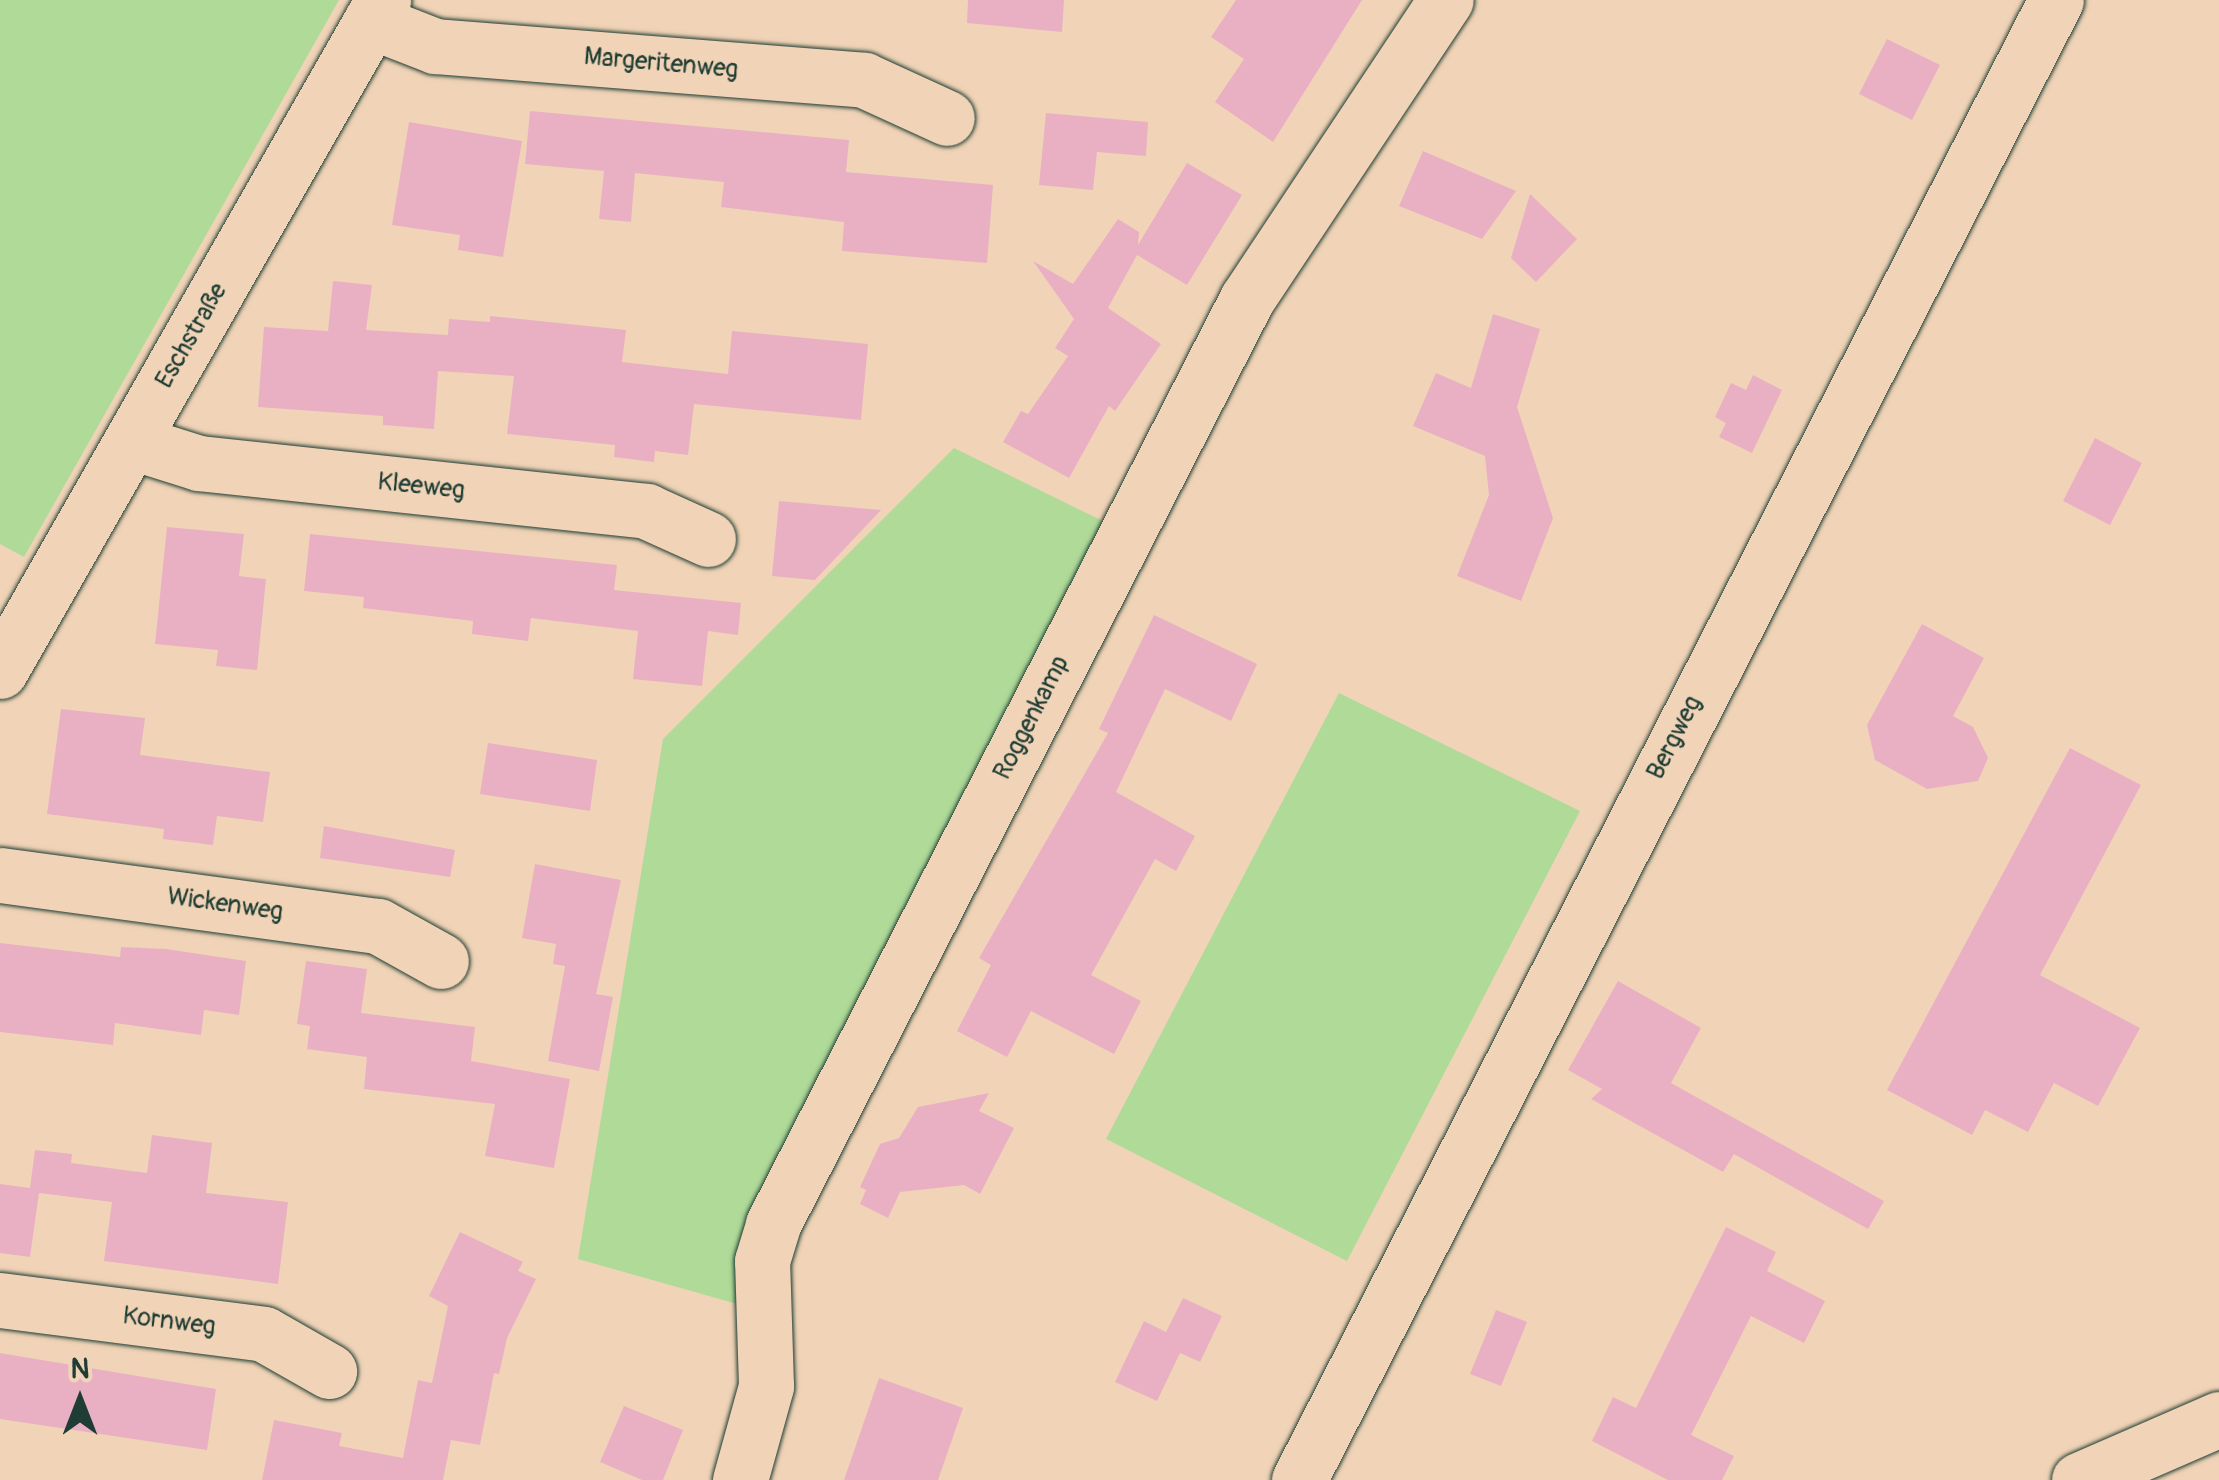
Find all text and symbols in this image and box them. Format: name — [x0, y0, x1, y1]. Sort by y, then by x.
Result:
street label: Margeritenweg — [583, 42, 739, 86]
street label: Eschstraße — [150, 278, 234, 394]
street label: Kleeweg — [376, 468, 466, 506]
street label: Roggenkamp — [988, 651, 1076, 785]
street label: Bergweg — [1641, 691, 1709, 785]
street label: Wickenweg — [165, 882, 285, 928]
street label: Kornweg — [121, 1301, 217, 1343]
north arrow — [30, 1350, 130, 1450]
text: N — [71, 1352, 89, 1387]

